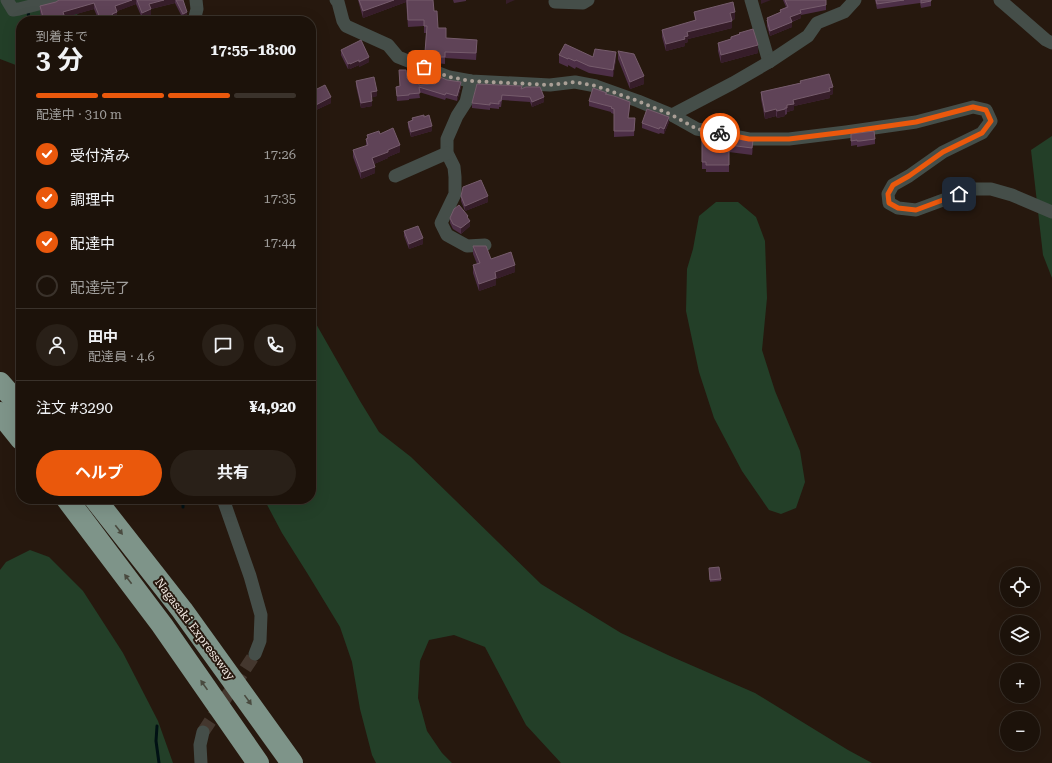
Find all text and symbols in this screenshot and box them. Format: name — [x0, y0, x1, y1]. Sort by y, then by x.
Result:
text: 到着まで — [36, 29, 88, 44]
text: 17:55–18:00 — [210, 41, 296, 59]
text: 3 分 — [36, 45, 83, 75]
pin — [407, 50, 441, 84]
icon: bag — [413, 56, 435, 78]
text: 配達中 · 310 m — [36, 107, 122, 122]
courier — [700, 113, 740, 153]
icon: bike — [709, 122, 731, 144]
icon: check — [36, 143, 58, 165]
text: 受付済み — [70, 147, 130, 165]
text: 17:26 — [264, 147, 296, 162]
pin — [942, 177, 976, 211]
icon: home — [948, 183, 970, 205]
icon: check — [36, 187, 58, 209]
text: 調理中 — [70, 191, 115, 209]
text: 17:35 — [264, 191, 296, 206]
icon: check — [36, 231, 58, 253]
text: 配達中 — [70, 235, 115, 253]
text: 17:44 — [264, 235, 296, 250]
text: 配達完了 — [70, 279, 130, 297]
button: person — [36, 324, 78, 366]
button: chat — [202, 324, 244, 366]
button: phone — [254, 324, 296, 366]
text: 田中 — [88, 328, 118, 346]
text: 配達員 · 4.6 — [88, 349, 155, 364]
text: ¥4,920 — [249, 398, 296, 416]
text: 注文 #3290 — [36, 399, 113, 417]
button: ヘルプ — [36, 450, 162, 496]
button: 共有 — [170, 450, 296, 496]
one-way arrow — [114, 524, 123, 535]
map controls — [1000, 567, 1040, 751]
button: locate — [1000, 567, 1040, 607]
one-way arrow — [123, 574, 132, 585]
street label: Nagasaki Expressway — [152, 575, 238, 683]
button: layers — [1000, 615, 1040, 655]
button: + — [1000, 663, 1040, 703]
one-way arrow — [200, 680, 208, 690]
one-way arrow — [244, 695, 252, 706]
button: − — [1000, 711, 1040, 751]

